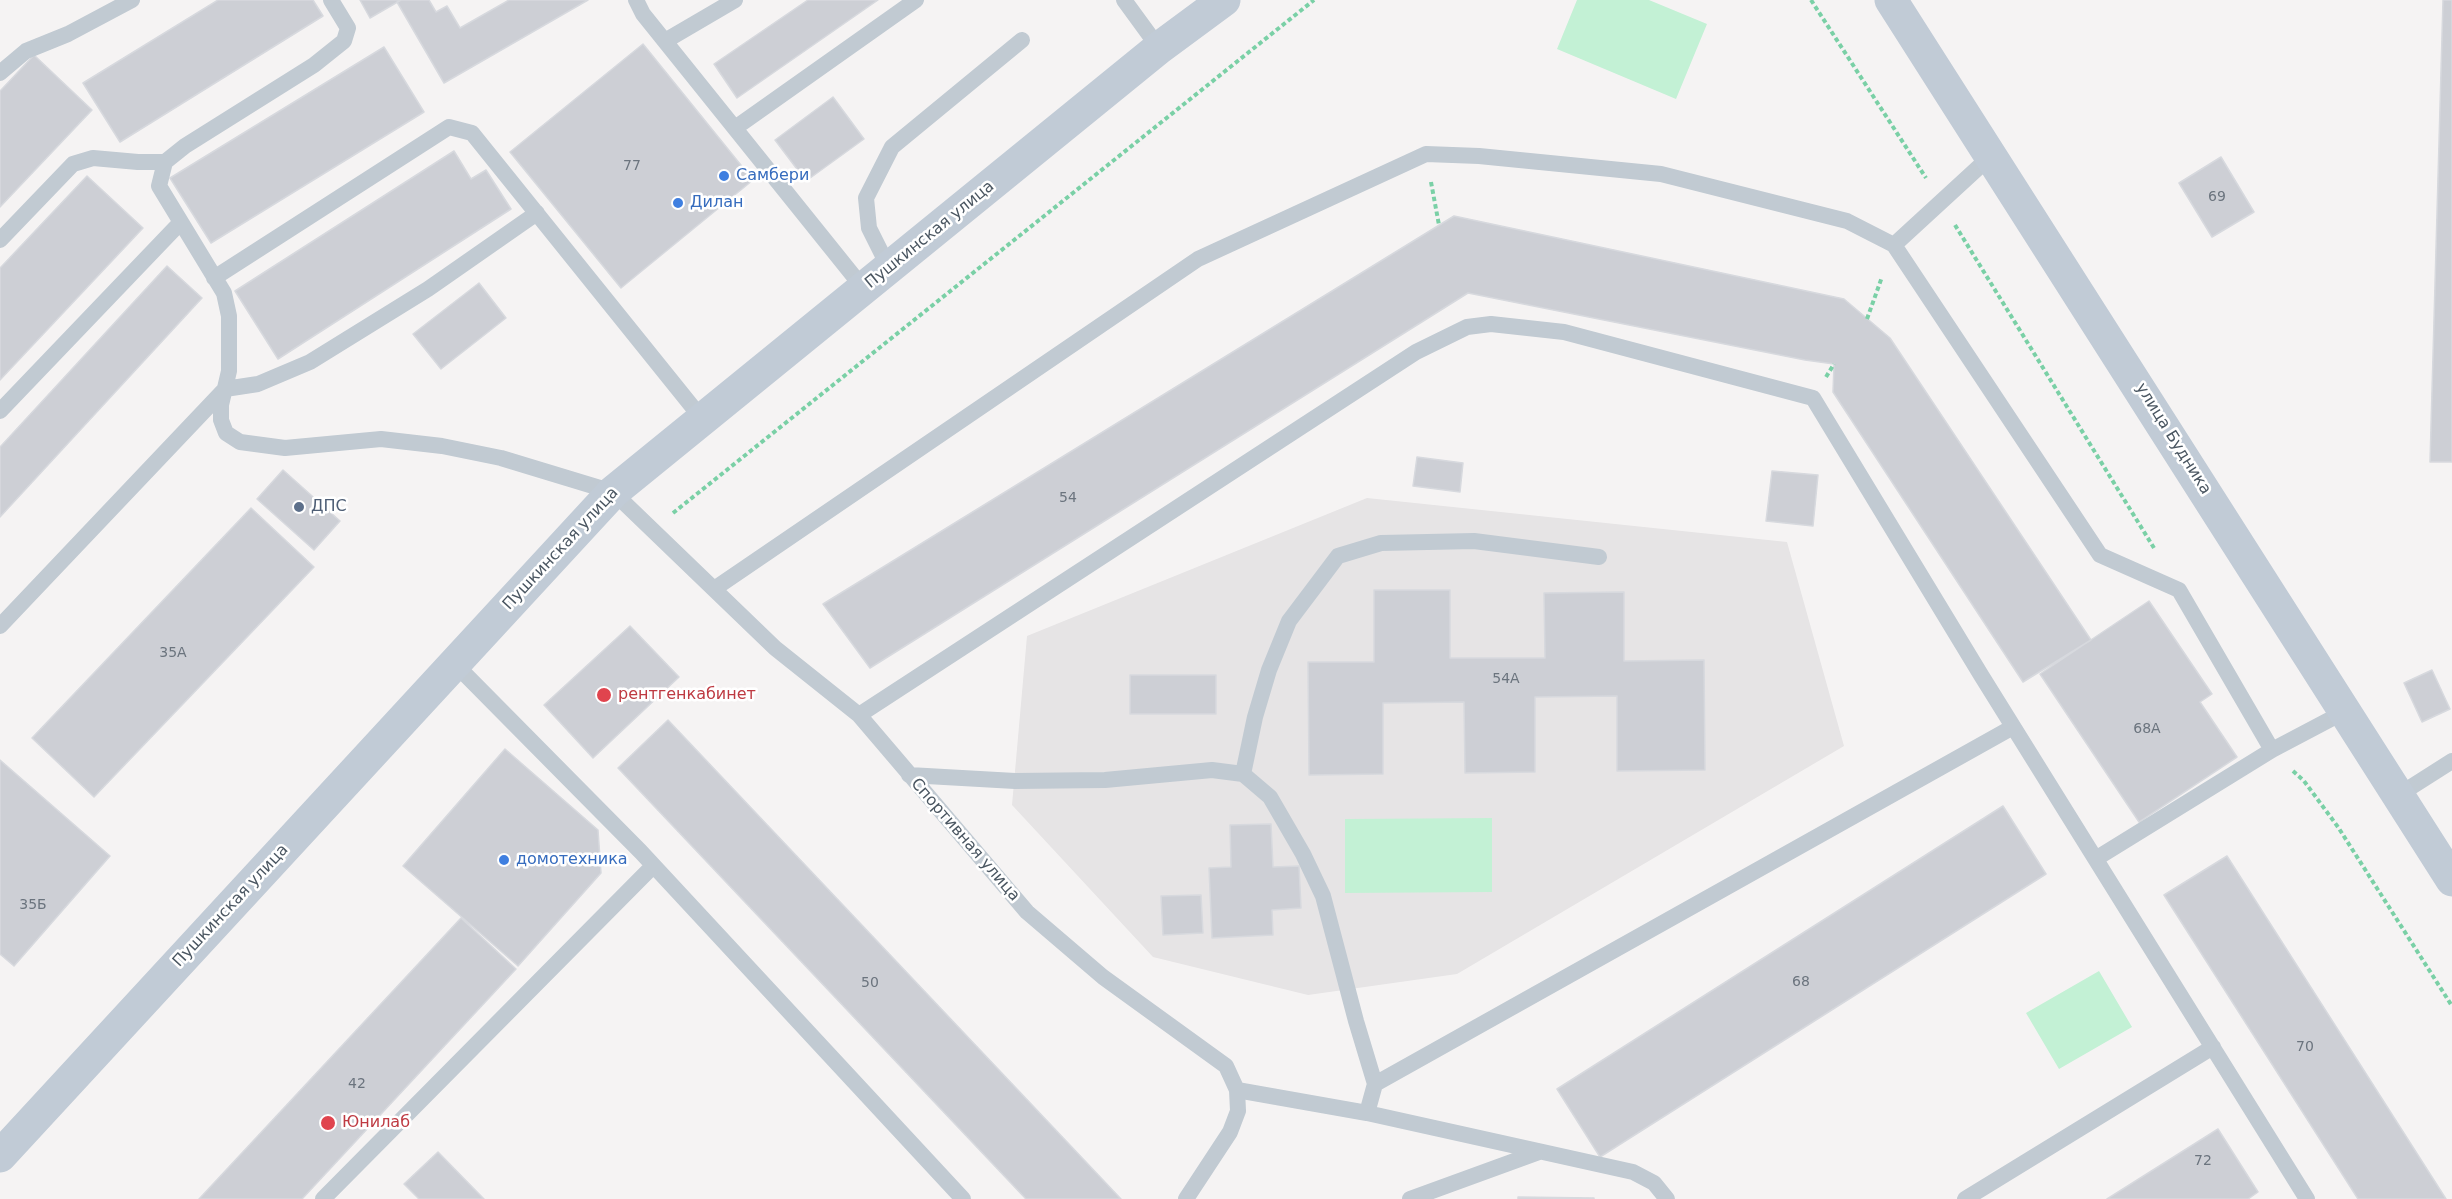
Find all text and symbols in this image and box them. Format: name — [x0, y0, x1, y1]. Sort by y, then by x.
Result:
house number: 77 — [623, 158, 641, 174]
place label: Самбери — [736, 166, 809, 186]
marker: Самбери — [717, 169, 731, 183]
street label: Пушкинская улица — [862, 177, 998, 293]
house number: 69 — [2208, 189, 2226, 205]
place label: Дилан — [690, 193, 743, 213]
marker: Дилан — [671, 196, 685, 210]
street label: улица Будника — [2131, 380, 2215, 498]
street label: Пушкинская улица — [499, 484, 623, 614]
house number: 54 — [1059, 490, 1077, 506]
place label: ДПС — [311, 497, 347, 517]
marker: ДПС — [292, 500, 306, 514]
house number: 35А — [159, 645, 187, 661]
house number: 54А — [1492, 671, 1520, 687]
place label: рентгенкабинет — [618, 685, 756, 705]
marker: рентгенкабинет — [595, 686, 613, 704]
house number: 68А — [2133, 721, 2161, 737]
street label: Спортивная улица — [906, 775, 1024, 905]
street label: Пушкинская улица — [169, 841, 293, 971]
place label: домотехника — [516, 850, 628, 870]
marker: домотехника — [497, 853, 511, 867]
house number: 35Б — [19, 897, 47, 913]
house number: 68 — [1792, 974, 1810, 990]
house number: 50 — [861, 975, 879, 991]
house number: 70 — [2296, 1039, 2314, 1055]
house number: 42 — [348, 1076, 366, 1092]
place label: Юнилаб — [342, 1113, 410, 1133]
marker: Юнилаб — [319, 1114, 337, 1132]
house number: 72 — [2194, 1153, 2212, 1169]

